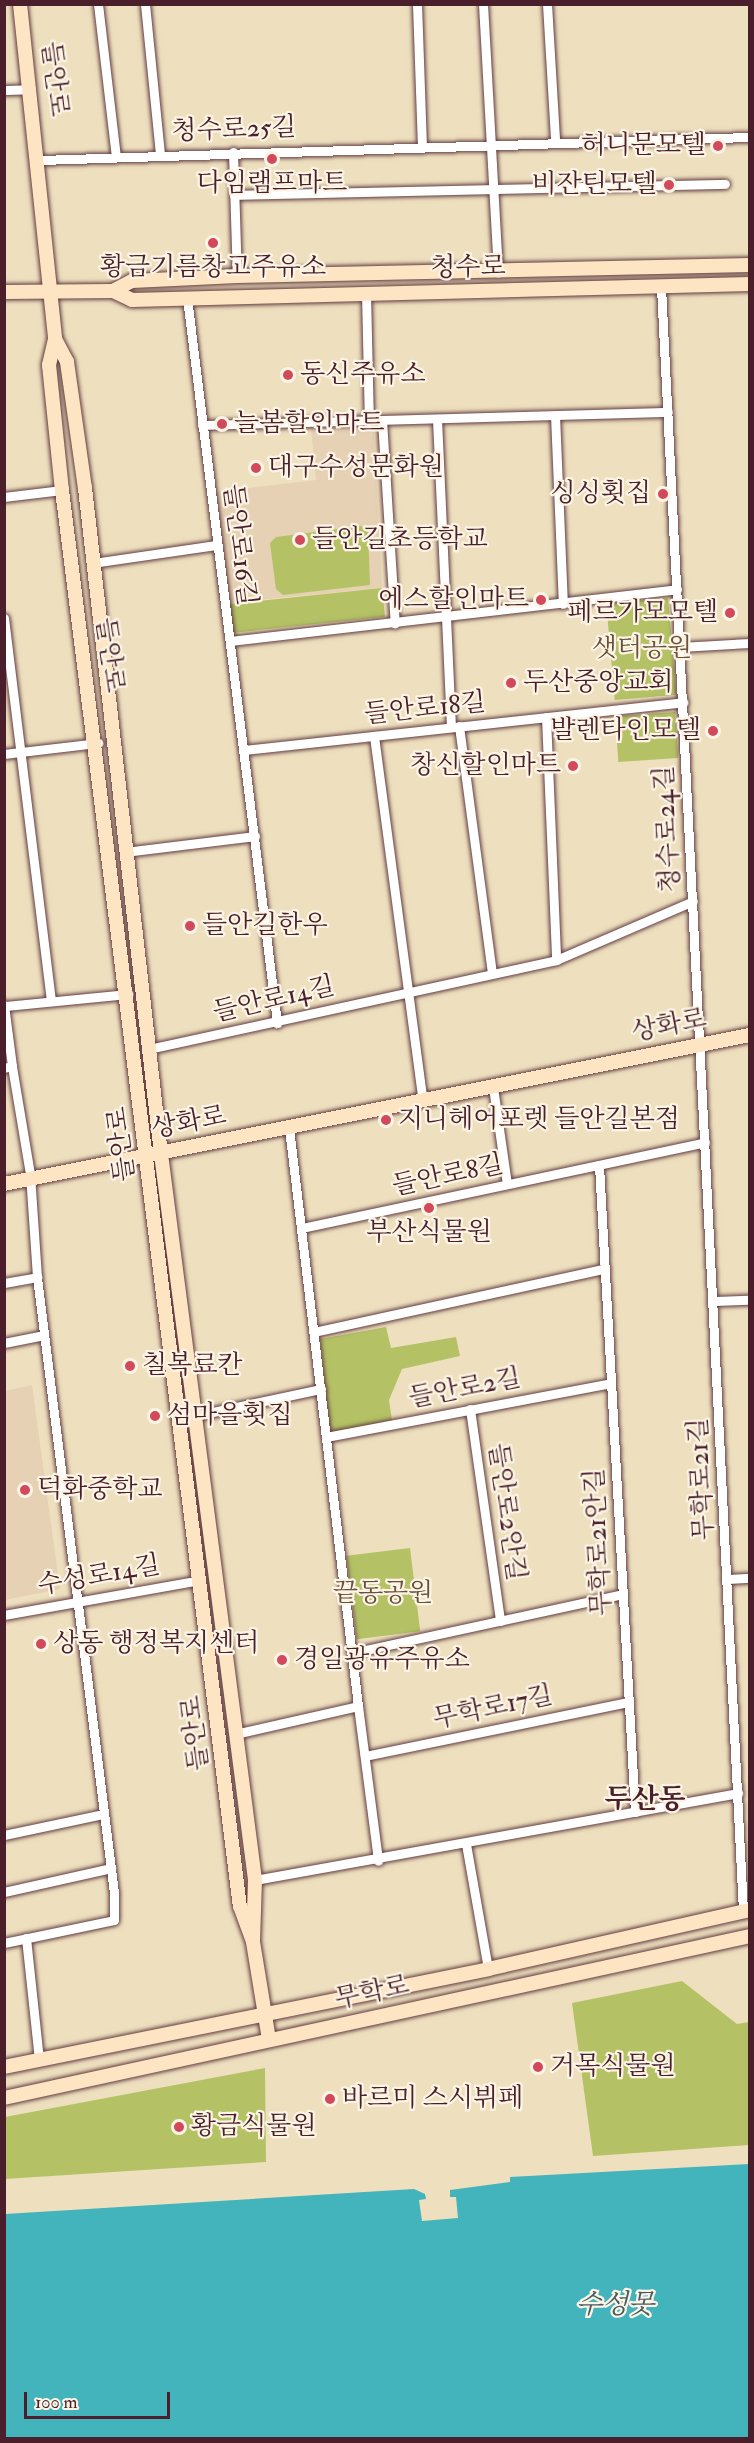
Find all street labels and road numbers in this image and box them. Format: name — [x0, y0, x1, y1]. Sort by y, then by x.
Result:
street label: 들안로 — [34, 40, 74, 118]
street label: 청수로25길 — [171, 112, 297, 148]
street label: 청수로 — [430, 252, 506, 284]
street label: 들안로16길 — [216, 482, 262, 608]
street label: 들안로 — [88, 616, 130, 694]
street label: 들안로18길 — [363, 687, 487, 731]
street label: 청수로24길 — [649, 764, 687, 894]
street label: 들안로14길 — [210, 971, 338, 1029]
street label: 상화로 — [629, 1003, 709, 1049]
street label: 상화로 — [149, 1100, 229, 1146]
street label: 들안로 — [102, 1105, 142, 1183]
street label: 들안로8길 — [390, 1149, 506, 1203]
street label: 들안로2길 — [406, 1363, 524, 1415]
street label: 무학로21길 — [683, 1417, 721, 1541]
street label: 들안로2안길 — [481, 1441, 531, 1583]
street label: 무학로21안길 — [580, 1467, 618, 1617]
street label: 수성로14길 — [35, 1550, 163, 1602]
street label: 무학로17길 — [430, 1680, 556, 1736]
street label: 들안로 — [176, 1694, 216, 1772]
street label: 무학로 — [332, 1970, 412, 2016]

